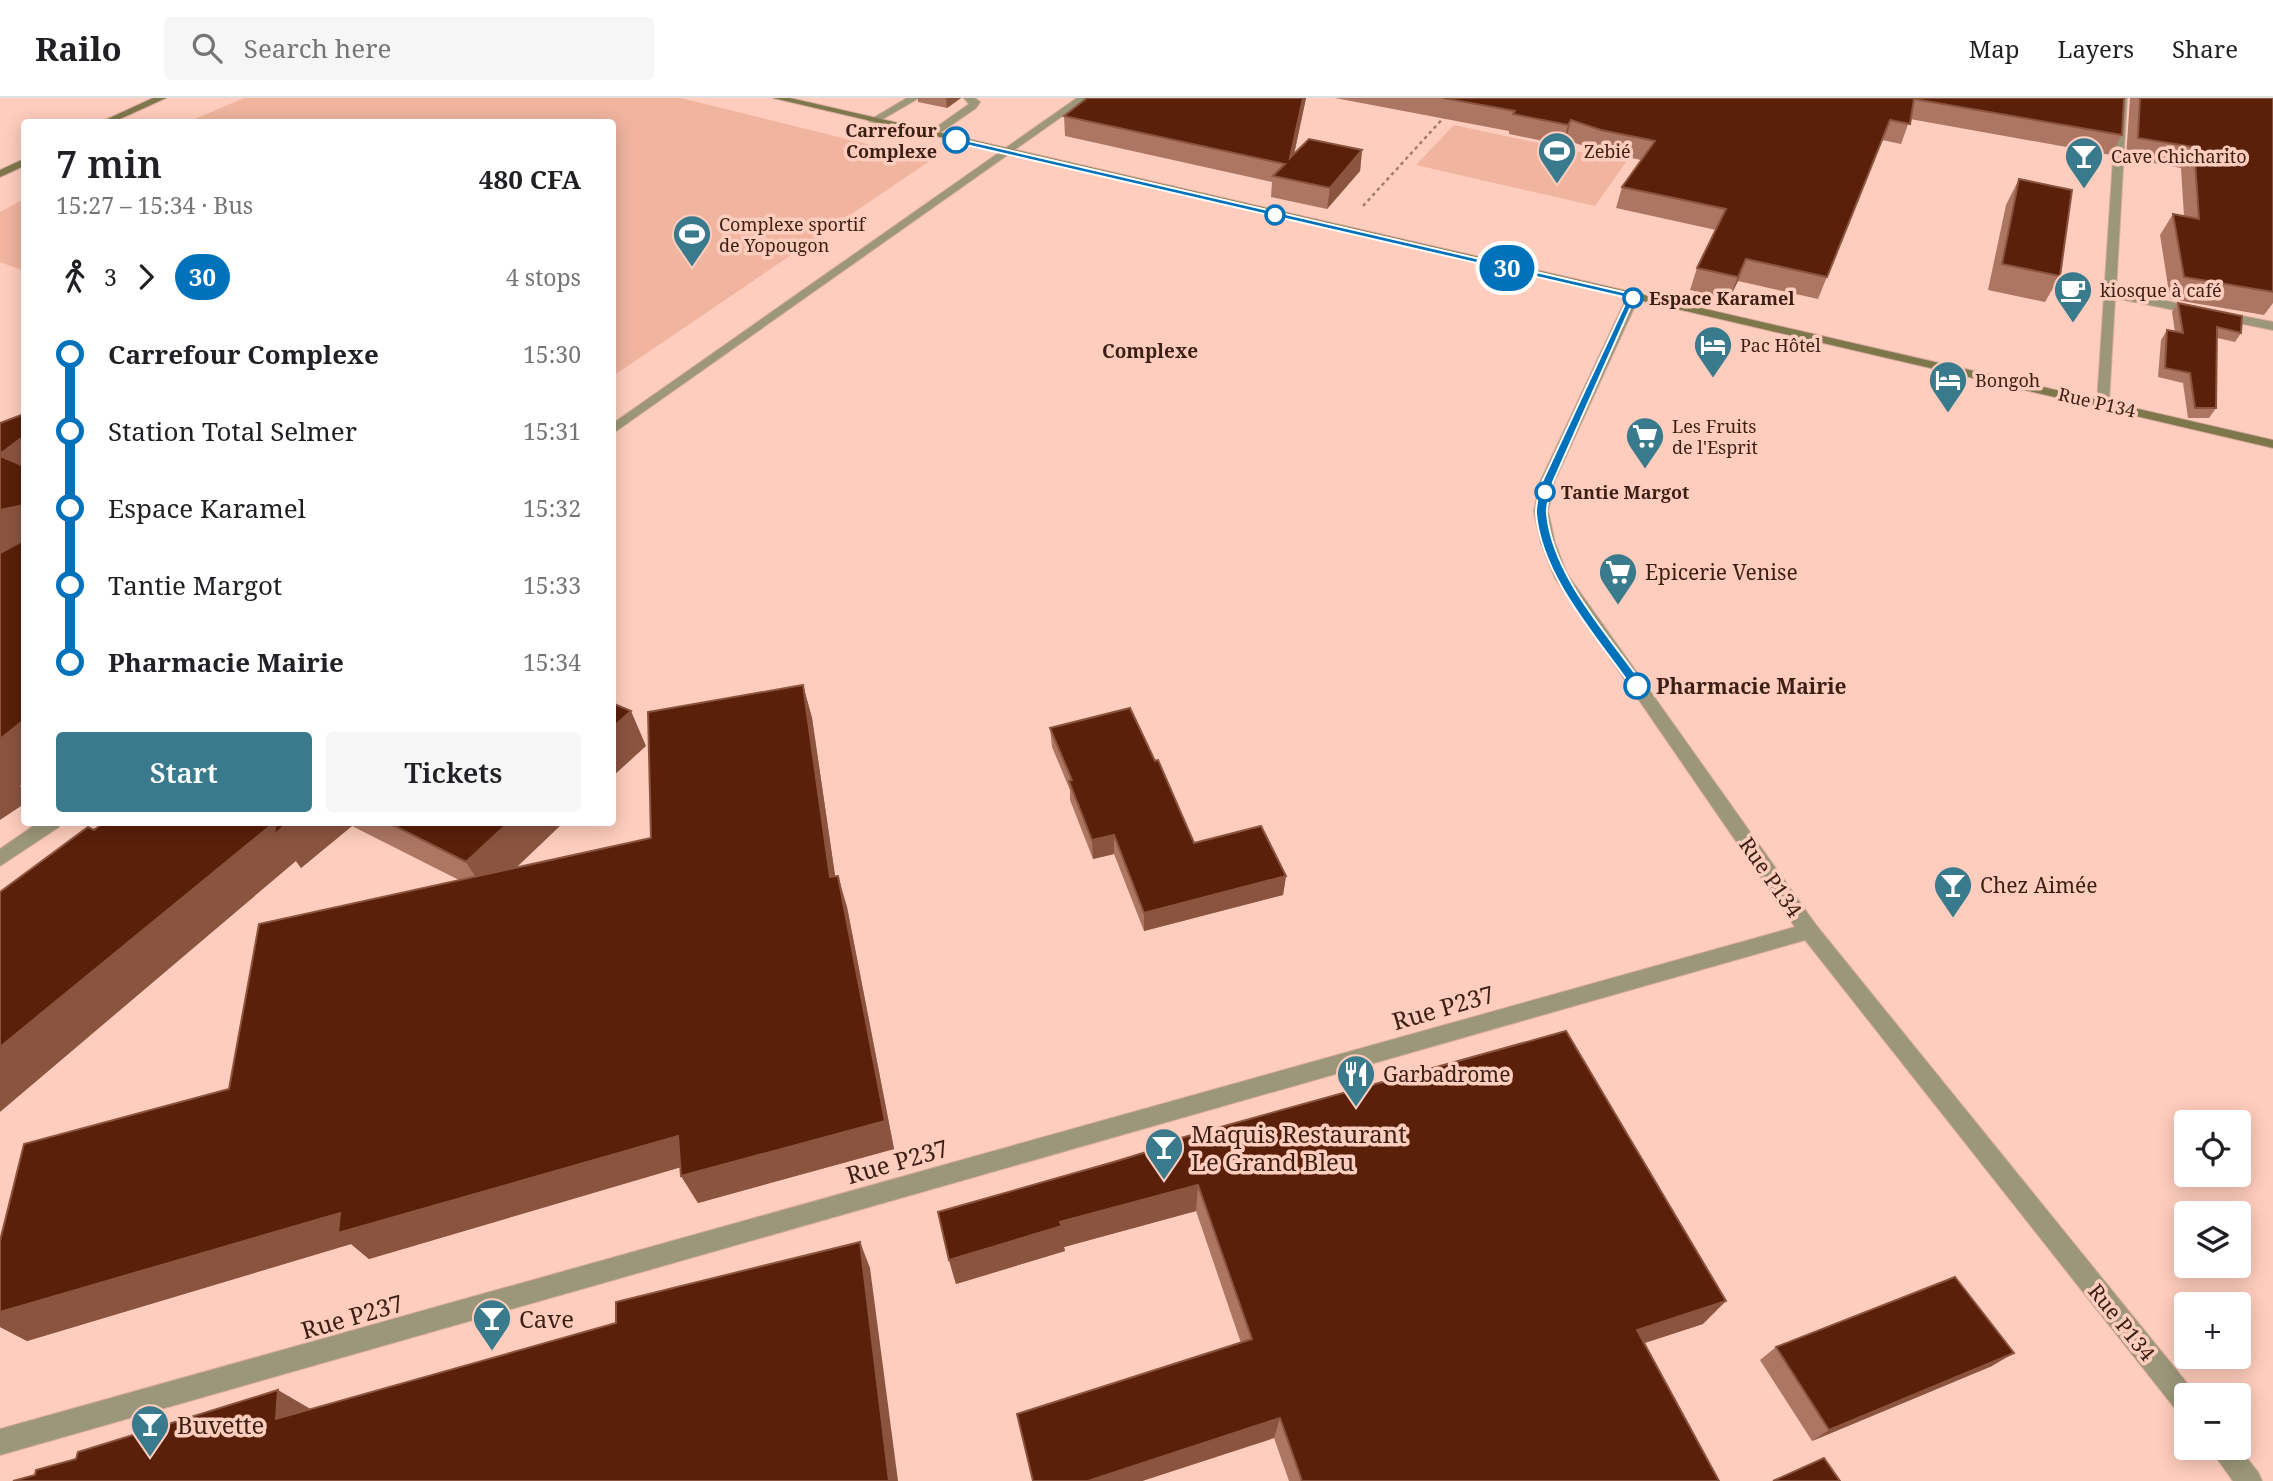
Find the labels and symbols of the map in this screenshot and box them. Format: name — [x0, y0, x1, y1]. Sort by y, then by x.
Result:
place label: Carrefour Complexe — [845, 118, 938, 163]
marker: Carrefour Complexe — [943, 127, 969, 153]
sports icon: Zebié — [1536, 130, 1578, 185]
bar icon: Cave Chicharito — [2063, 135, 2105, 190]
place label: Zebié — [1584, 139, 1631, 163]
place label: Cave Chicharito — [2111, 144, 2247, 168]
unlabelled marker — [1265, 205, 1285, 225]
place label: Complexe sportif de Yopougon — [719, 212, 867, 257]
sports icon: Complexe sportif de Yopougon — [671, 213, 713, 268]
line badge: 30 — [1476, 245, 1538, 291]
cafe icon: kiosque à café — [2052, 269, 2094, 324]
place label: kiosque à café — [2100, 278, 2222, 302]
place label: Espace Karamel — [1649, 286, 1795, 310]
marker: Espace Karamel — [1623, 288, 1643, 308]
hotel icon: Pac Hôtel — [1692, 324, 1734, 379]
place label: Pac Hôtel — [1740, 333, 1821, 357]
district label: Complexe — [1102, 338, 1198, 364]
hotel icon: Bongoh — [1927, 359, 1969, 414]
place label: Bongoh — [1975, 368, 2040, 392]
street label: Rue P134 — [2056, 381, 2138, 423]
place label: Les Fruits de l'Esprit — [1672, 414, 1758, 459]
supermarket icon: Les Fruits de l'Esprit — [1624, 415, 1666, 470]
place label: Tantie Margot — [1561, 480, 1689, 504]
marker: Tantie Margot — [1535, 482, 1555, 502]
supermarket icon: Epicerie Venise — [1597, 551, 1639, 606]
place label: Epicerie Venise — [1645, 558, 1798, 586]
place label: Pharmacie Mairie — [1656, 672, 1847, 700]
marker: Pharmacie Mairie — [1624, 673, 1650, 699]
street label: Rue P134 — [1733, 831, 1809, 923]
bar icon: Chez Aimée — [1932, 864, 1974, 919]
place label: Chez Aimée — [1980, 871, 2098, 899]
street label: Rue P237 — [1388, 977, 1498, 1037]
restaurant icon: Garbadrome — [1335, 1053, 1377, 1108]
place label: Garbadrome — [1383, 1060, 1510, 1088]
place label: Maquis Restaurant Le Grand Bleu — [1191, 1117, 1407, 1178]
bar icon: Maquis Restaurant Le Grand Bleu — [1143, 1126, 1185, 1181]
street label: Rue P237 — [842, 1131, 952, 1191]
street label: Rue P134 — [2082, 1278, 2162, 1367]
street label: Rue P237 — [297, 1286, 407, 1346]
bar icon: Cave — [471, 1297, 513, 1352]
place label: Cave — [519, 1302, 574, 1335]
bar icon: Buvette — [129, 1403, 171, 1458]
place label: Buvette — [177, 1408, 264, 1441]

